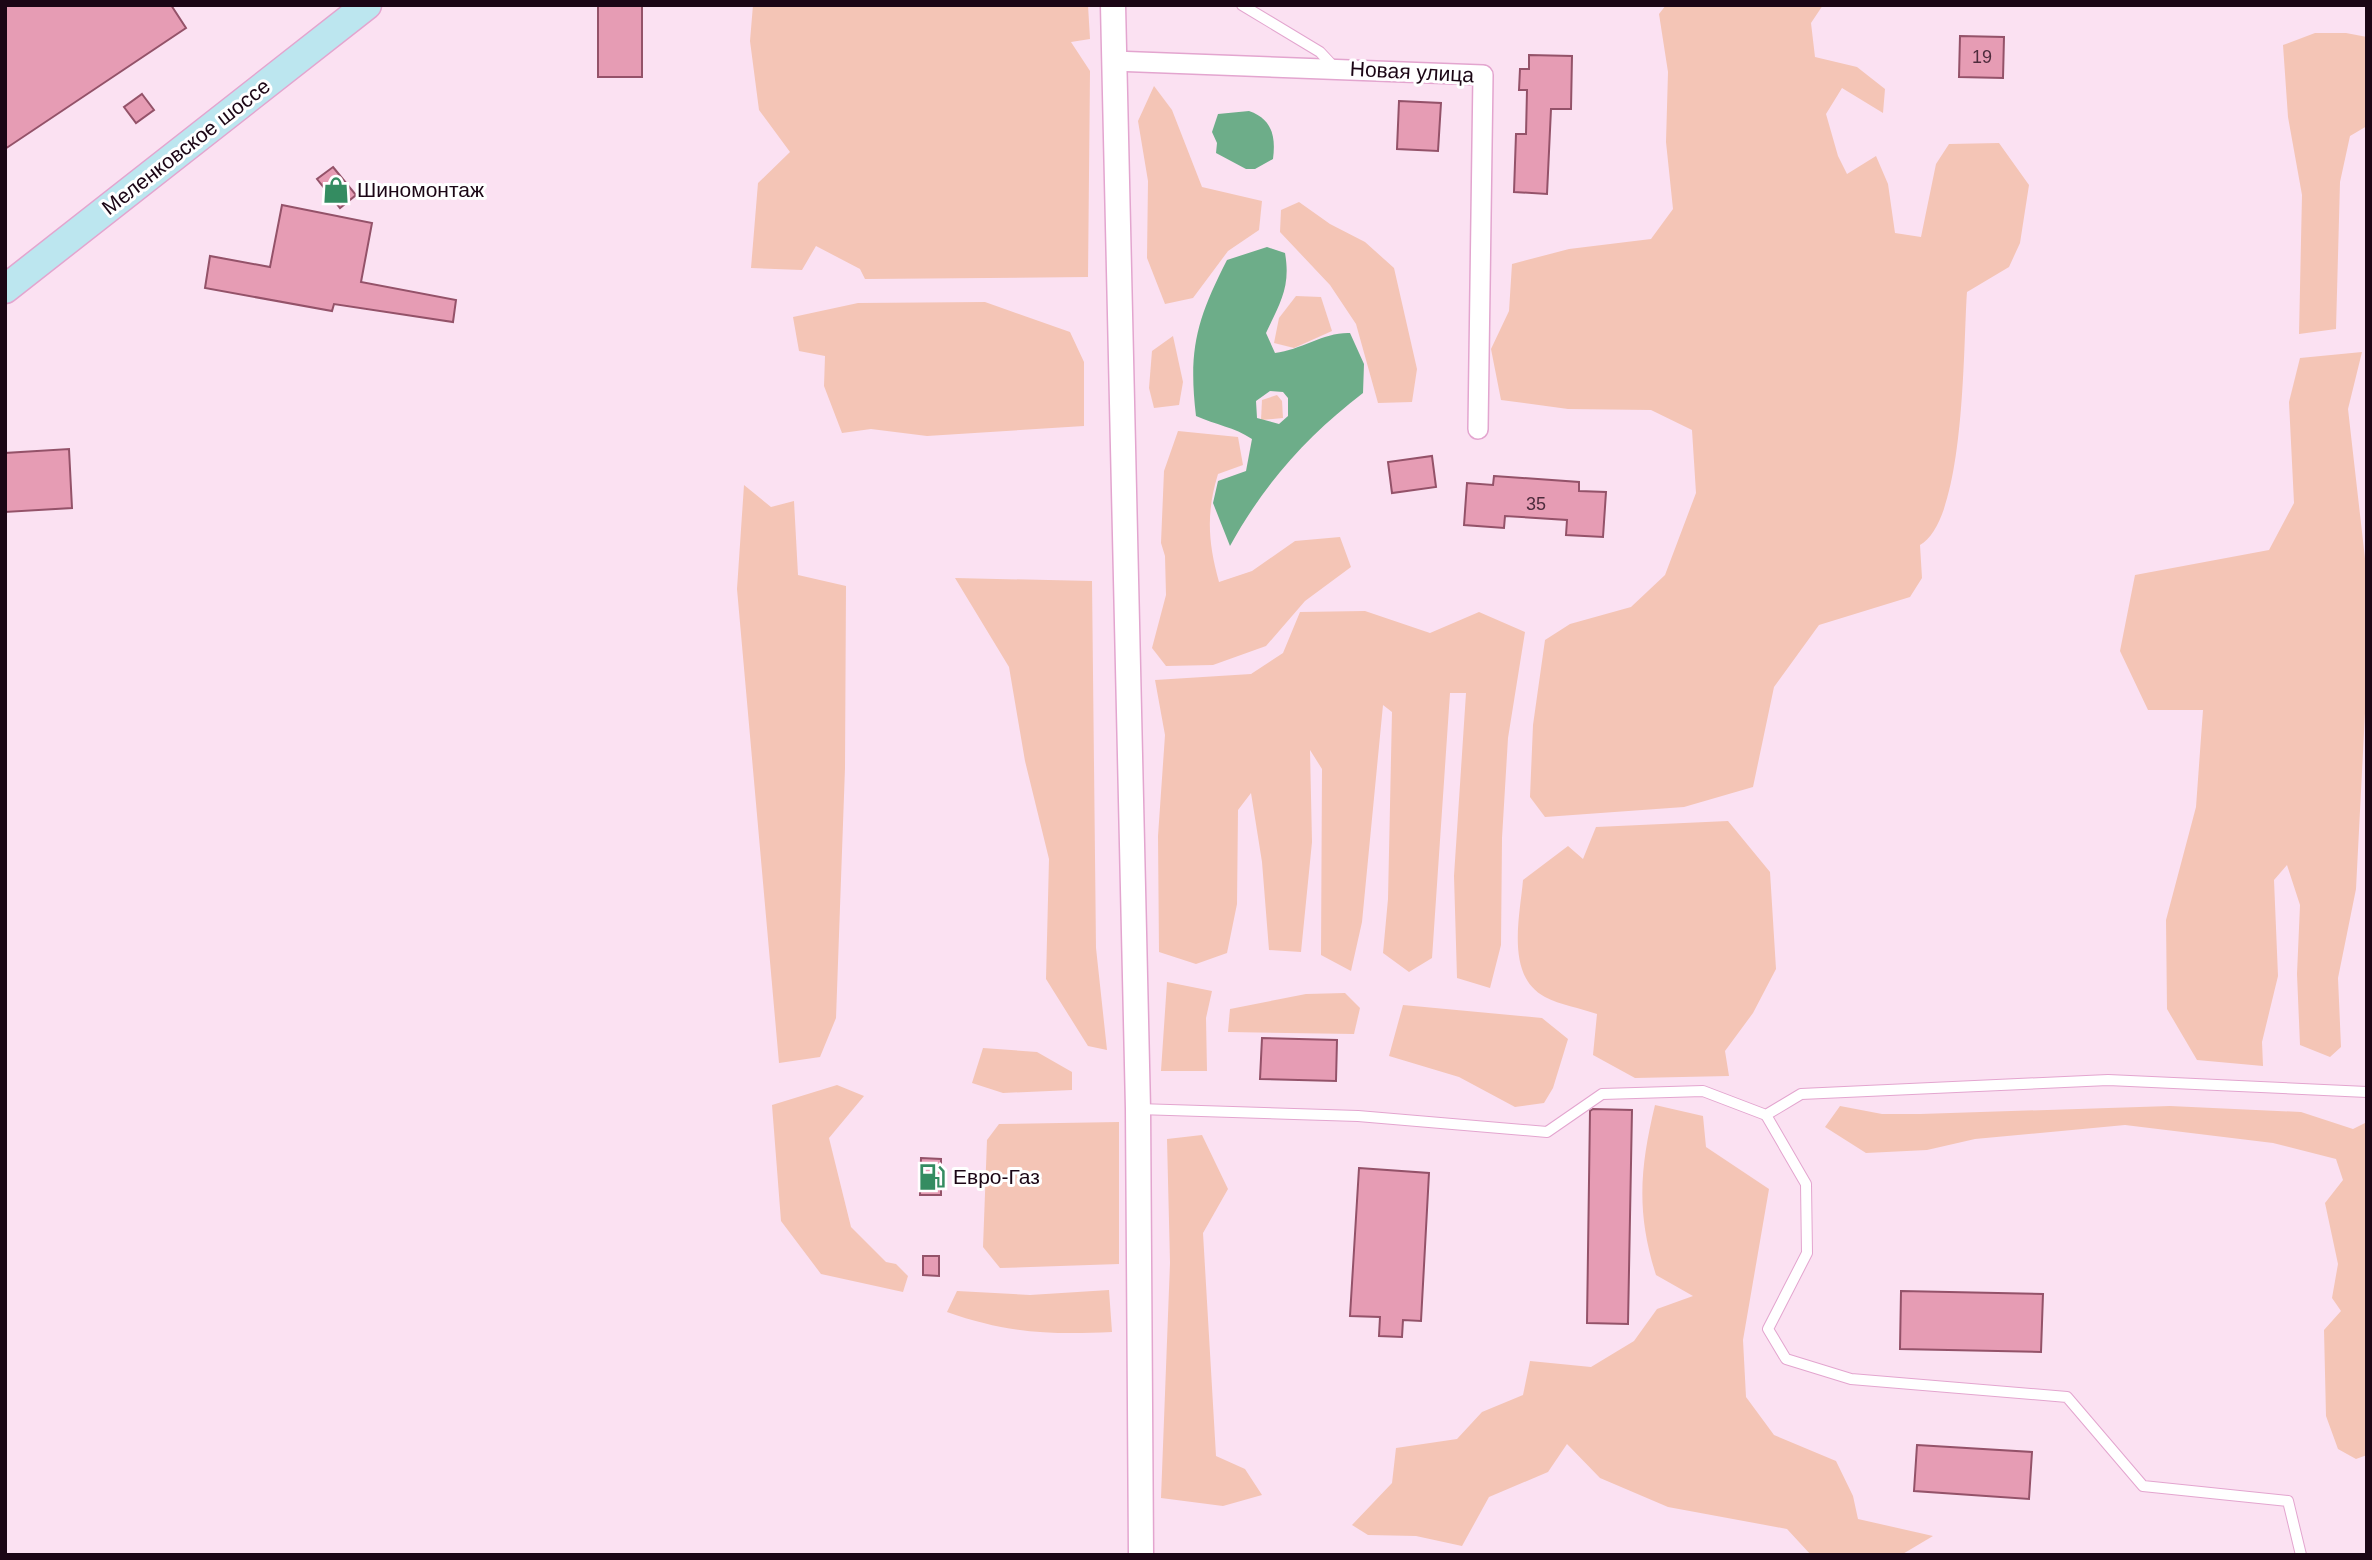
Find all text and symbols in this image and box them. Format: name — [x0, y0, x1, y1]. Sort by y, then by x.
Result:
house number: 19 — [1972, 47, 1992, 67]
street label: Новая улица — [1349, 57, 1475, 86]
street label: Меленковское шоссе — [97, 74, 274, 219]
shop icon: Шиномонтаж — [321, 175, 351, 205]
place label: Шиномонтаж — [357, 178, 484, 201]
house number: 35 — [1526, 494, 1546, 514]
fuel station icon: Евро-Газ — [917, 1162, 947, 1192]
place label: Евро-Газ — [953, 1165, 1040, 1188]

